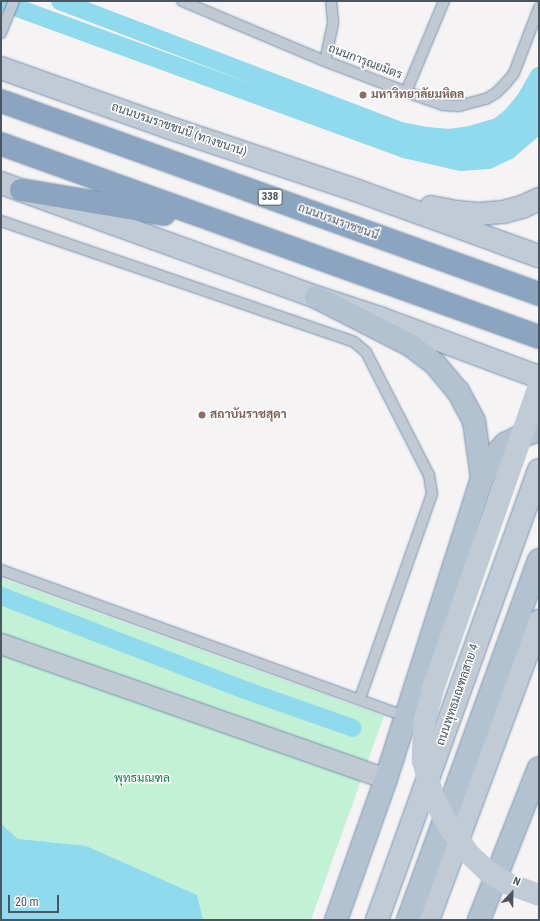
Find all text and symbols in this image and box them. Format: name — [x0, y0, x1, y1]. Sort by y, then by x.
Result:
street label: ถนนการุณยมิตร — [326, 41, 404, 83]
place label: มหาวิทยาลัยมหิดล — [371, 88, 464, 102]
marker: มหาวิทยาลัยมหิดล — [358, 90, 368, 100]
street label: ถนนบรมราชชนนี (ทางขนาน) — [109, 100, 249, 160]
road number: 338 — [257, 188, 283, 206]
street label: ถนนบรมราชชนนี — [296, 201, 380, 243]
place label: สถาบันราชสุดา — [210, 408, 287, 422]
marker: สถาบันราชสุดา — [197, 410, 207, 420]
street label: ถนนพุทธมณฑลสาย 4 — [434, 642, 482, 748]
park label: พุทธมณฑล — [114, 772, 170, 786]
north arrow — [492, 873, 532, 913]
text: N — [511, 874, 522, 889]
scale bar — [10, 887, 61, 913]
text: 20 m — [15, 895, 39, 909]

